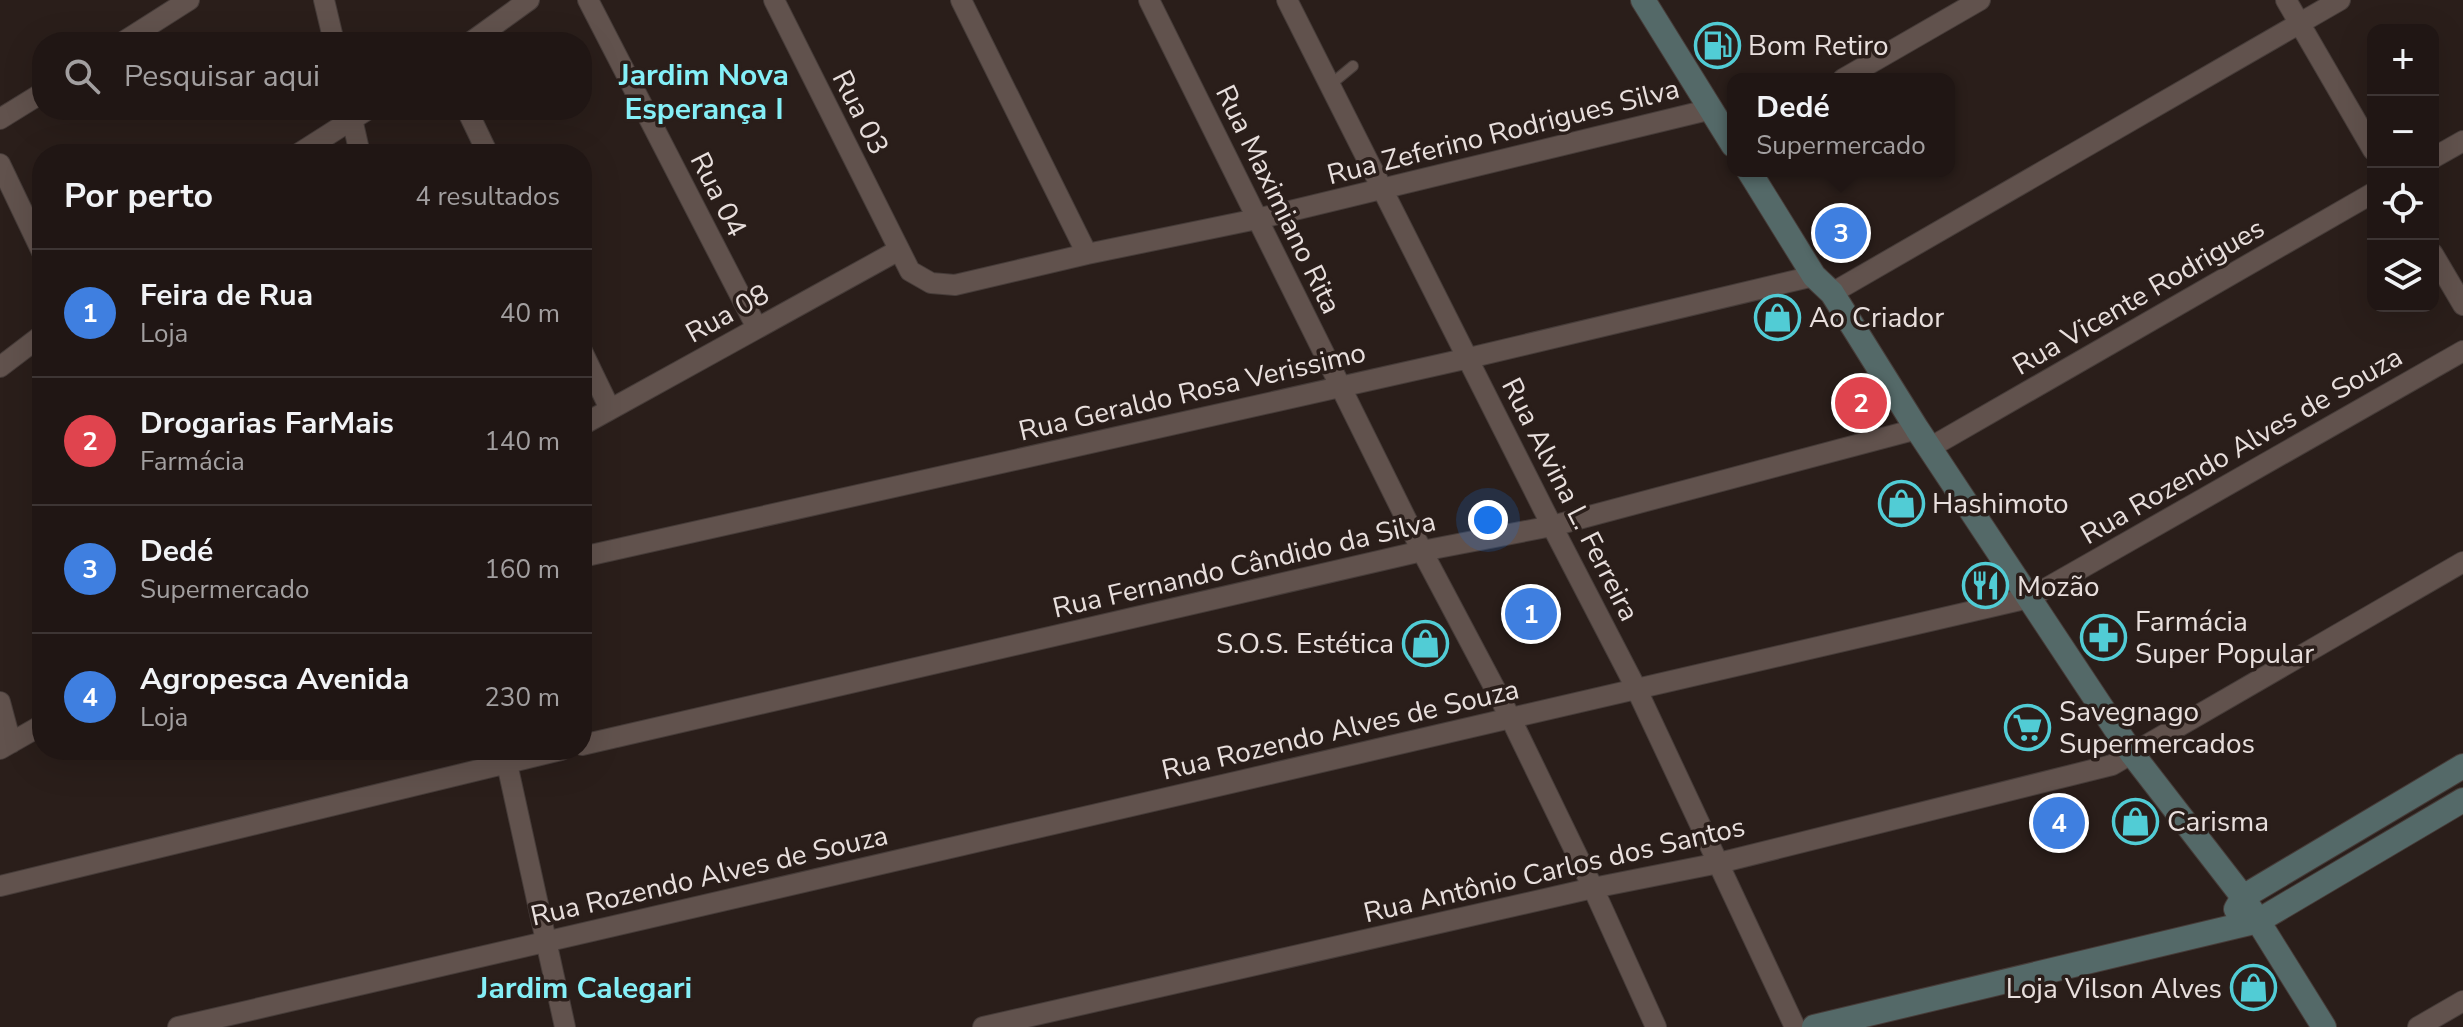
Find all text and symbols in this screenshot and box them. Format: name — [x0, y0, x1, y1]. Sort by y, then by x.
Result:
fuel station icon: Bom Retiro — [1693, 21, 1741, 69]
map controls — [2367, 24, 2439, 312]
button: + — [2367, 24, 2439, 96]
place label: Bom Retiro — [1748, 27, 1889, 65]
search box — [32, 32, 592, 120]
icon: search — [60, 54, 104, 98]
district label: Jardim Nova Esperança I — [618, 55, 789, 130]
text: Pesquisar aqui — [124, 56, 320, 97]
street label: Rua 03 — [823, 64, 897, 161]
street label: Rua Zeferino Rodrigues Silva — [1323, 70, 1683, 194]
popup — [1727, 73, 1955, 177]
street label: Rua Maximiano Rita — [1206, 79, 1350, 320]
text: Dedé — [1756, 87, 1830, 128]
button: − — [2367, 96, 2439, 168]
text: Supermercado — [1756, 128, 1926, 163]
street label: Rua 04 — [681, 146, 755, 243]
button: locate — [2367, 168, 2439, 240]
text: Por perto — [64, 173, 213, 219]
text: 4 resultados — [415, 179, 560, 214]
pin: 3 — [1815, 203, 1867, 263]
street label: Rua Vicente Rodrigues — [2006, 209, 2271, 385]
button: layers — [2367, 240, 2439, 312]
text: Feira de Rua — [140, 275, 313, 316]
street label: Rua 08 — [679, 275, 776, 352]
shop icon: Ao Criador — [1754, 293, 1802, 341]
text: 1 — [82, 296, 98, 331]
text: 40 m — [500, 296, 560, 331]
place label: Ao Criador — [1809, 299, 1944, 337]
text: Loja — [140, 316, 188, 351]
street label: Rua Geraldo Rosa Verissimo — [1015, 334, 1370, 450]
street label: Rua Rozendo Alves de Souza — [2074, 338, 2409, 554]
street label: Rua Alvina L. Ferreira — [1492, 371, 1648, 628]
pin: 2 — [1835, 373, 1887, 433]
text: Drogarias FarMais — [140, 403, 394, 444]
text: 2 — [82, 424, 98, 459]
text: 140 m — [484, 424, 560, 459]
text: Farmácia — [140, 444, 245, 479]
shop icon: Hashimoto — [1877, 479, 1925, 527]
place label: Hashimoto — [1932, 485, 2069, 523]
your location — [1468, 500, 1508, 540]
street label: Rua Fernando Cândido da Silva — [1049, 502, 1439, 628]
text: Dedé — [140, 531, 213, 572]
text: 3 — [82, 552, 98, 587]
text: 160 m — [484, 552, 560, 587]
restaurant icon: Mozão — [1962, 562, 2010, 610]
place label: Mozão — [2017, 568, 2100, 606]
text: Supermercado — [140, 572, 309, 607]
pin: 1 — [1505, 584, 1557, 644]
place label: Farmácia Super Popular — [2135, 603, 2314, 673]
pharmacy icon: Farmácia Super Popular — [2080, 613, 2128, 661]
shop icon: S.O.S. Estética — [1401, 619, 1449, 667]
place label: S.O.S. Estética — [1216, 625, 1394, 663]
text: Agropesca Avenida — [140, 659, 409, 700]
street label: Rua Rozendo Alves de Souza — [1158, 670, 1523, 790]
text: 4 — [82, 680, 98, 715]
text: 230 m — [484, 680, 560, 715]
place label: Savegnago Supermercados — [2059, 693, 2255, 763]
text: Loja — [140, 700, 188, 735]
supermarket icon: Savegnago Supermercados — [2004, 703, 2052, 751]
pin: 4 — [2033, 793, 2085, 853]
shop icon: Carisma — [2112, 797, 2160, 845]
place label: Carisma — [2167, 803, 2269, 841]
street label: Rua Antônio Carlos dos Santos — [1360, 808, 1749, 932]
street label: Rua Rozendo Alves de Souza — [527, 816, 892, 936]
shop icon: Loja Vilson Alves — [2229, 964, 2277, 1012]
district label: Jardim Calegari — [477, 968, 692, 1009]
place label: Loja Vilson Alves — [2006, 970, 2222, 1008]

